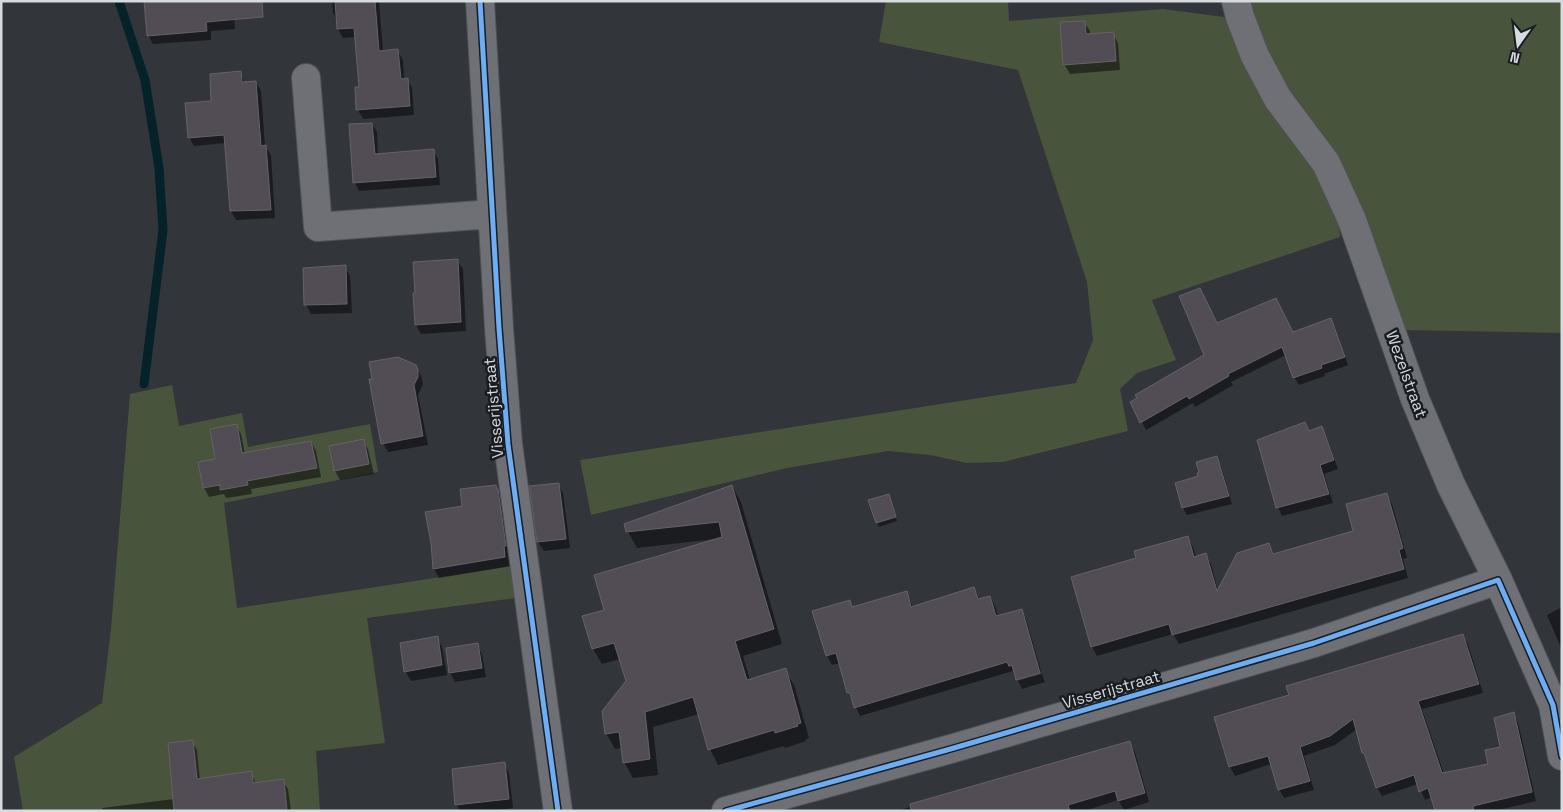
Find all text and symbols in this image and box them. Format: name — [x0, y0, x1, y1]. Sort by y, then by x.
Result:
north arrow — [1493, 20, 1543, 70]
text: N — [1508, 48, 1522, 67]
street label: Wezelstraat — [1381, 328, 1432, 421]
street label: Visserijstraat — [479, 357, 508, 459]
street label: Visserijstraat — [1060, 666, 1162, 713]

